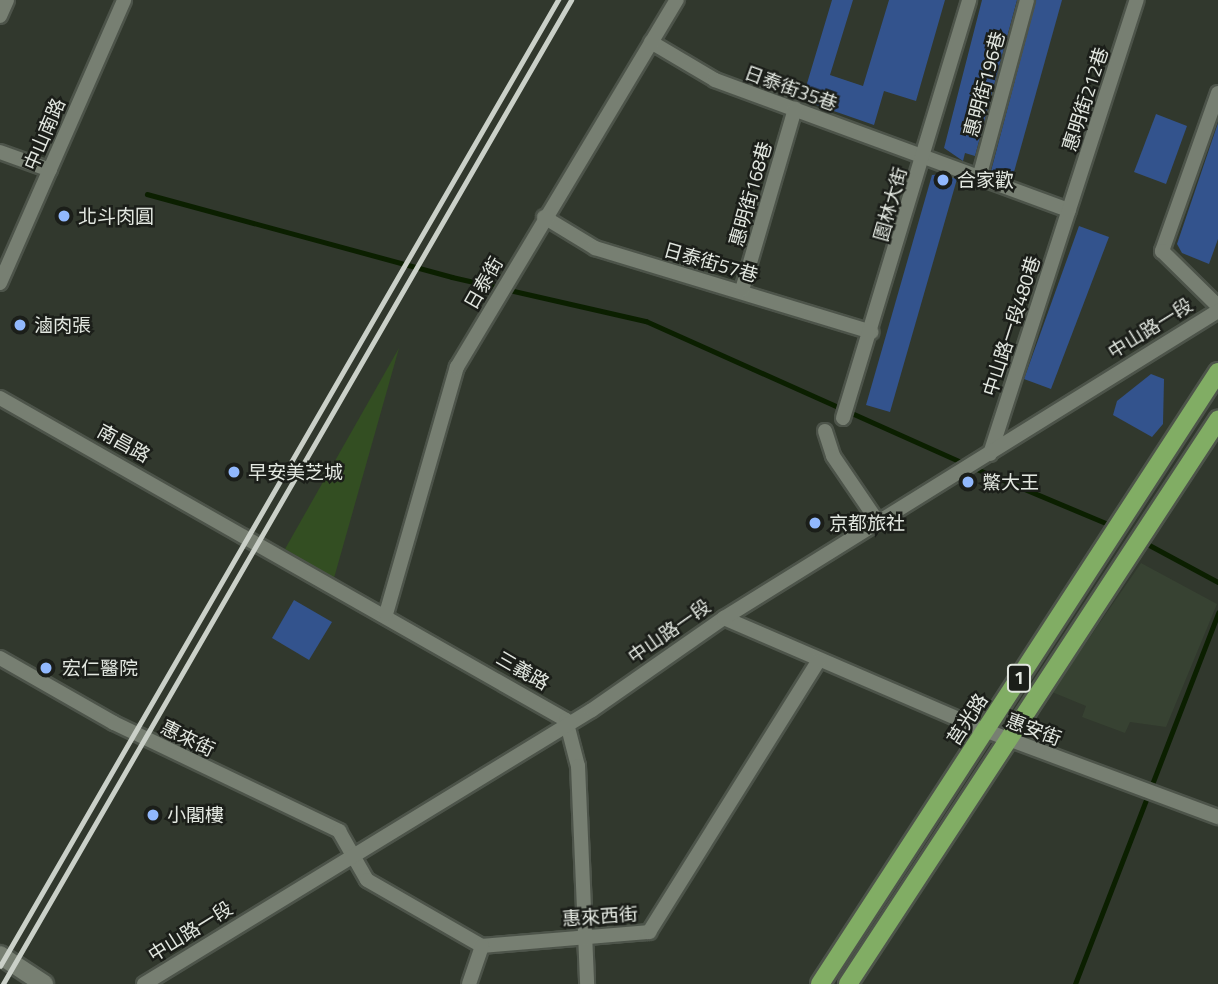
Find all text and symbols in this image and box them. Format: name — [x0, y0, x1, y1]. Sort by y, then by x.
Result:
street label: 惠明街196巷 — [959, 29, 1009, 139]
street label: 惠明街212巷 — [1057, 44, 1113, 154]
street label: 日泰街35巷 — [741, 61, 841, 115]
street label: 中山南路 — [19, 95, 69, 173]
street label: 惠明街168巷 — [724, 139, 776, 249]
street label: 園林大街 — [869, 164, 911, 244]
place label: 合家歡 — [957, 169, 1014, 191]
marker: 合家歡 — [935, 172, 951, 188]
place label: 北斗肉圓 — [78, 205, 154, 227]
marker: 北斗肉圓 — [56, 208, 72, 224]
street label: 日泰街57巷 — [661, 238, 761, 286]
street label: 日泰街 — [459, 253, 507, 313]
street label: 中山路一段480巷 — [978, 253, 1044, 399]
street label: 中山路一段 — [1104, 293, 1196, 363]
place label: 滷肉張 — [34, 314, 91, 336]
marker: 滷肉張 — [12, 317, 28, 333]
street label: 南昌路 — [94, 419, 154, 467]
place label: 早安美芝城 — [248, 461, 343, 483]
marker: 早安美芝城 — [226, 464, 242, 480]
place label: 鱉大王 — [982, 471, 1039, 493]
marker: 鱉大王 — [960, 474, 976, 490]
place label: 京都旅社 — [829, 512, 905, 534]
marker: 京都旅社 — [807, 515, 823, 531]
street label: 中山路一段 — [624, 594, 714, 668]
street label: 三義路 — [493, 646, 553, 694]
place label: 宏仁醫院 — [62, 657, 138, 679]
marker: 宏仁醫院 — [36, 658, 56, 678]
road number: 1 — [1007, 664, 1031, 692]
street label: 莒光路 — [942, 689, 992, 749]
street label: 惠安街 — [1003, 708, 1065, 750]
street label: 惠來街 — [157, 715, 219, 761]
place label: 小閣樓 — [167, 804, 224, 826]
marker: 小閣樓 — [145, 807, 161, 823]
street label: 中山路一段 — [144, 896, 236, 966]
street label: 惠來西街 — [561, 902, 639, 930]

